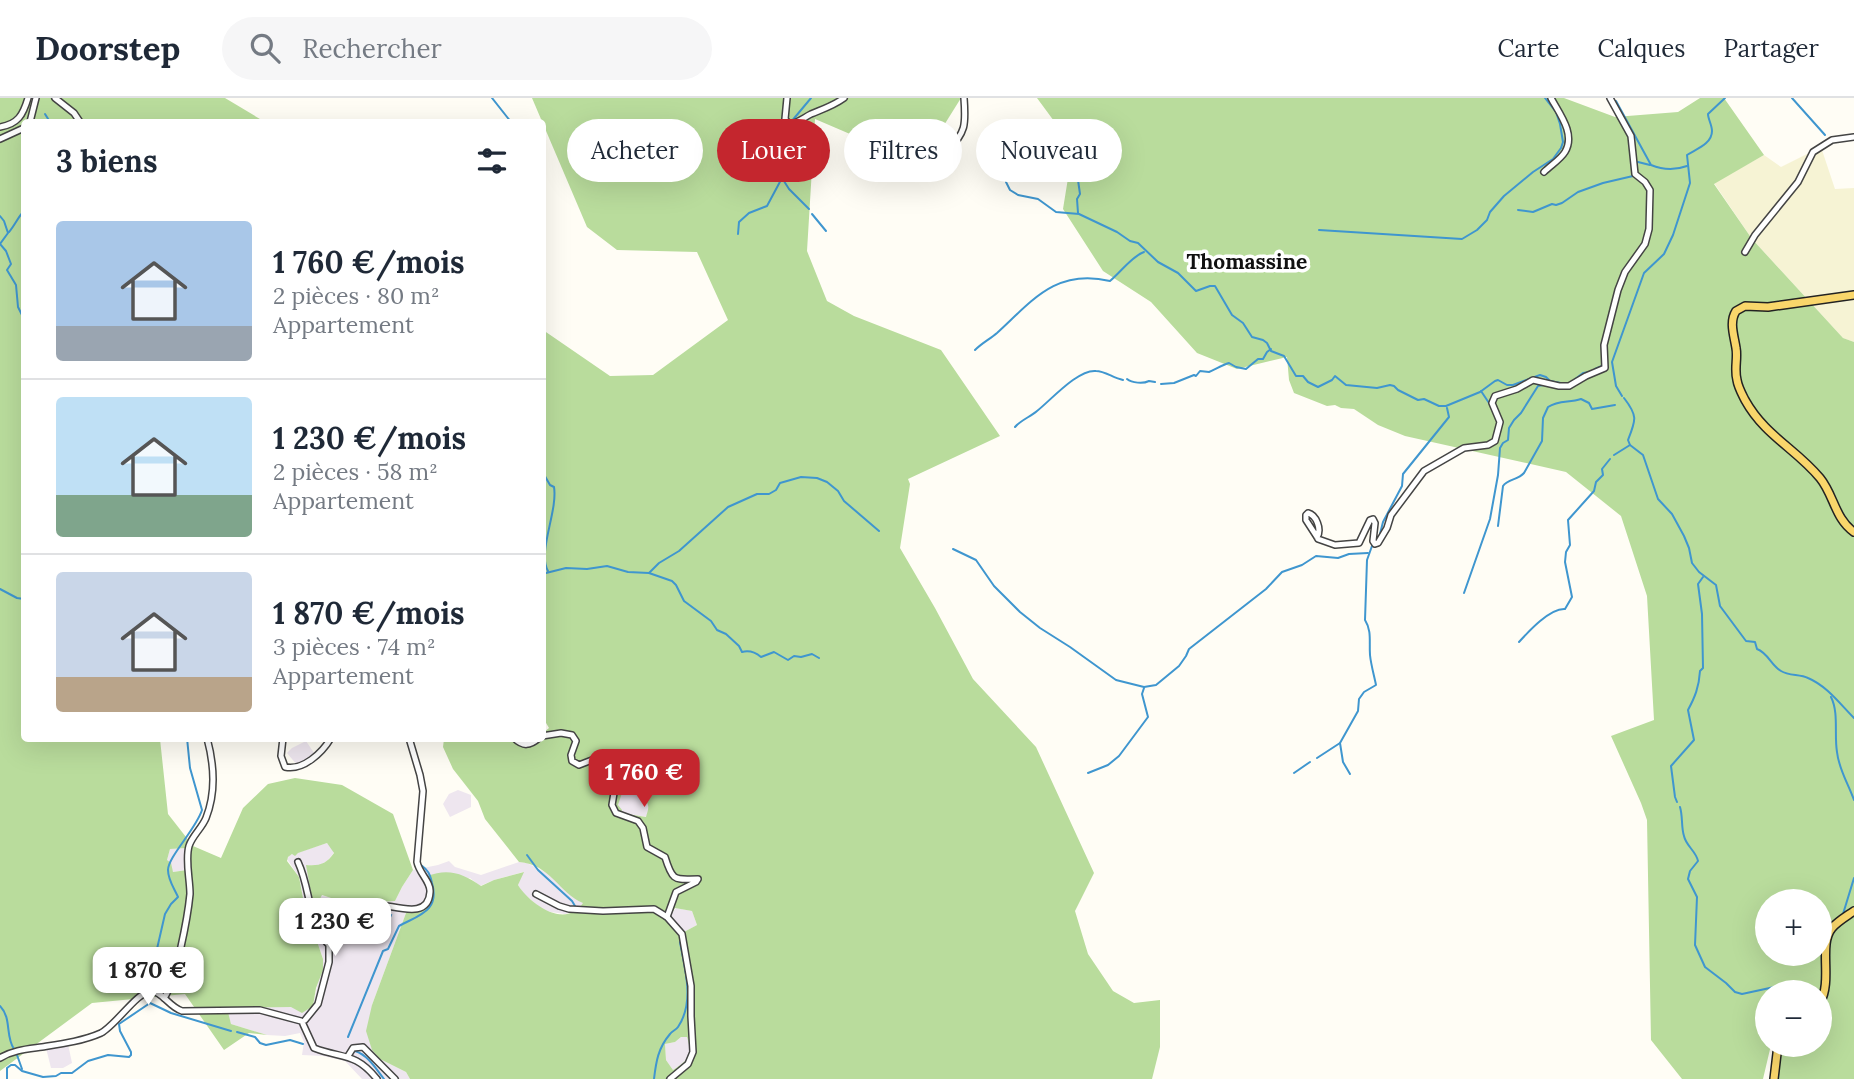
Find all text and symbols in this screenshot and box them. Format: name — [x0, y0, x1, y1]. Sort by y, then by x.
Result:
search box — [222, 17, 712, 80]
text: Doorstep — [35, 27, 180, 69]
icon: search — [246, 29, 284, 67]
text: Rechercher — [302, 32, 442, 65]
text: Carte — [1497, 33, 1559, 64]
text: Calques — [1597, 33, 1685, 64]
text: Partager — [1723, 33, 1819, 64]
chip: Acheter — [567, 119, 703, 182]
chip: Louer — [717, 119, 830, 182]
chip: Filtres — [844, 119, 962, 182]
chip: Nouveau — [976, 119, 1122, 182]
text: 3 biens — [56, 142, 158, 180]
icon: filters — [473, 142, 511, 180]
text: 1 760 €/mois — [273, 243, 465, 281]
district label: Thomassine — [1187, 248, 1307, 275]
icon: home — [112, 249, 196, 333]
text: 2 pièces · 80 m² — [273, 281, 440, 310]
text: Appartement — [273, 310, 414, 339]
text: 1 230 €/mois — [273, 419, 466, 457]
icon: home — [112, 425, 196, 509]
text: 2 pièces · 58 m² — [273, 457, 438, 486]
text: Appartement — [273, 486, 414, 515]
text: 1 870 €/mois — [273, 594, 465, 632]
icon: home — [112, 600, 196, 684]
text: 3 pièces · 74 m² — [273, 632, 436, 661]
text: Appartement — [273, 661, 414, 690]
pin: 1 760 € — [579, 750, 709, 809]
text: 1 760 € — [605, 757, 683, 786]
map controls — [1755, 889, 1832, 1057]
button: + — [1755, 889, 1832, 966]
pin: 1 230 € — [270, 898, 400, 958]
text: 1 230 € — [295, 906, 375, 935]
pin: 1 870 € — [83, 948, 213, 1007]
text: 1 870 € — [109, 955, 187, 984]
button: − — [1755, 980, 1832, 1057]

